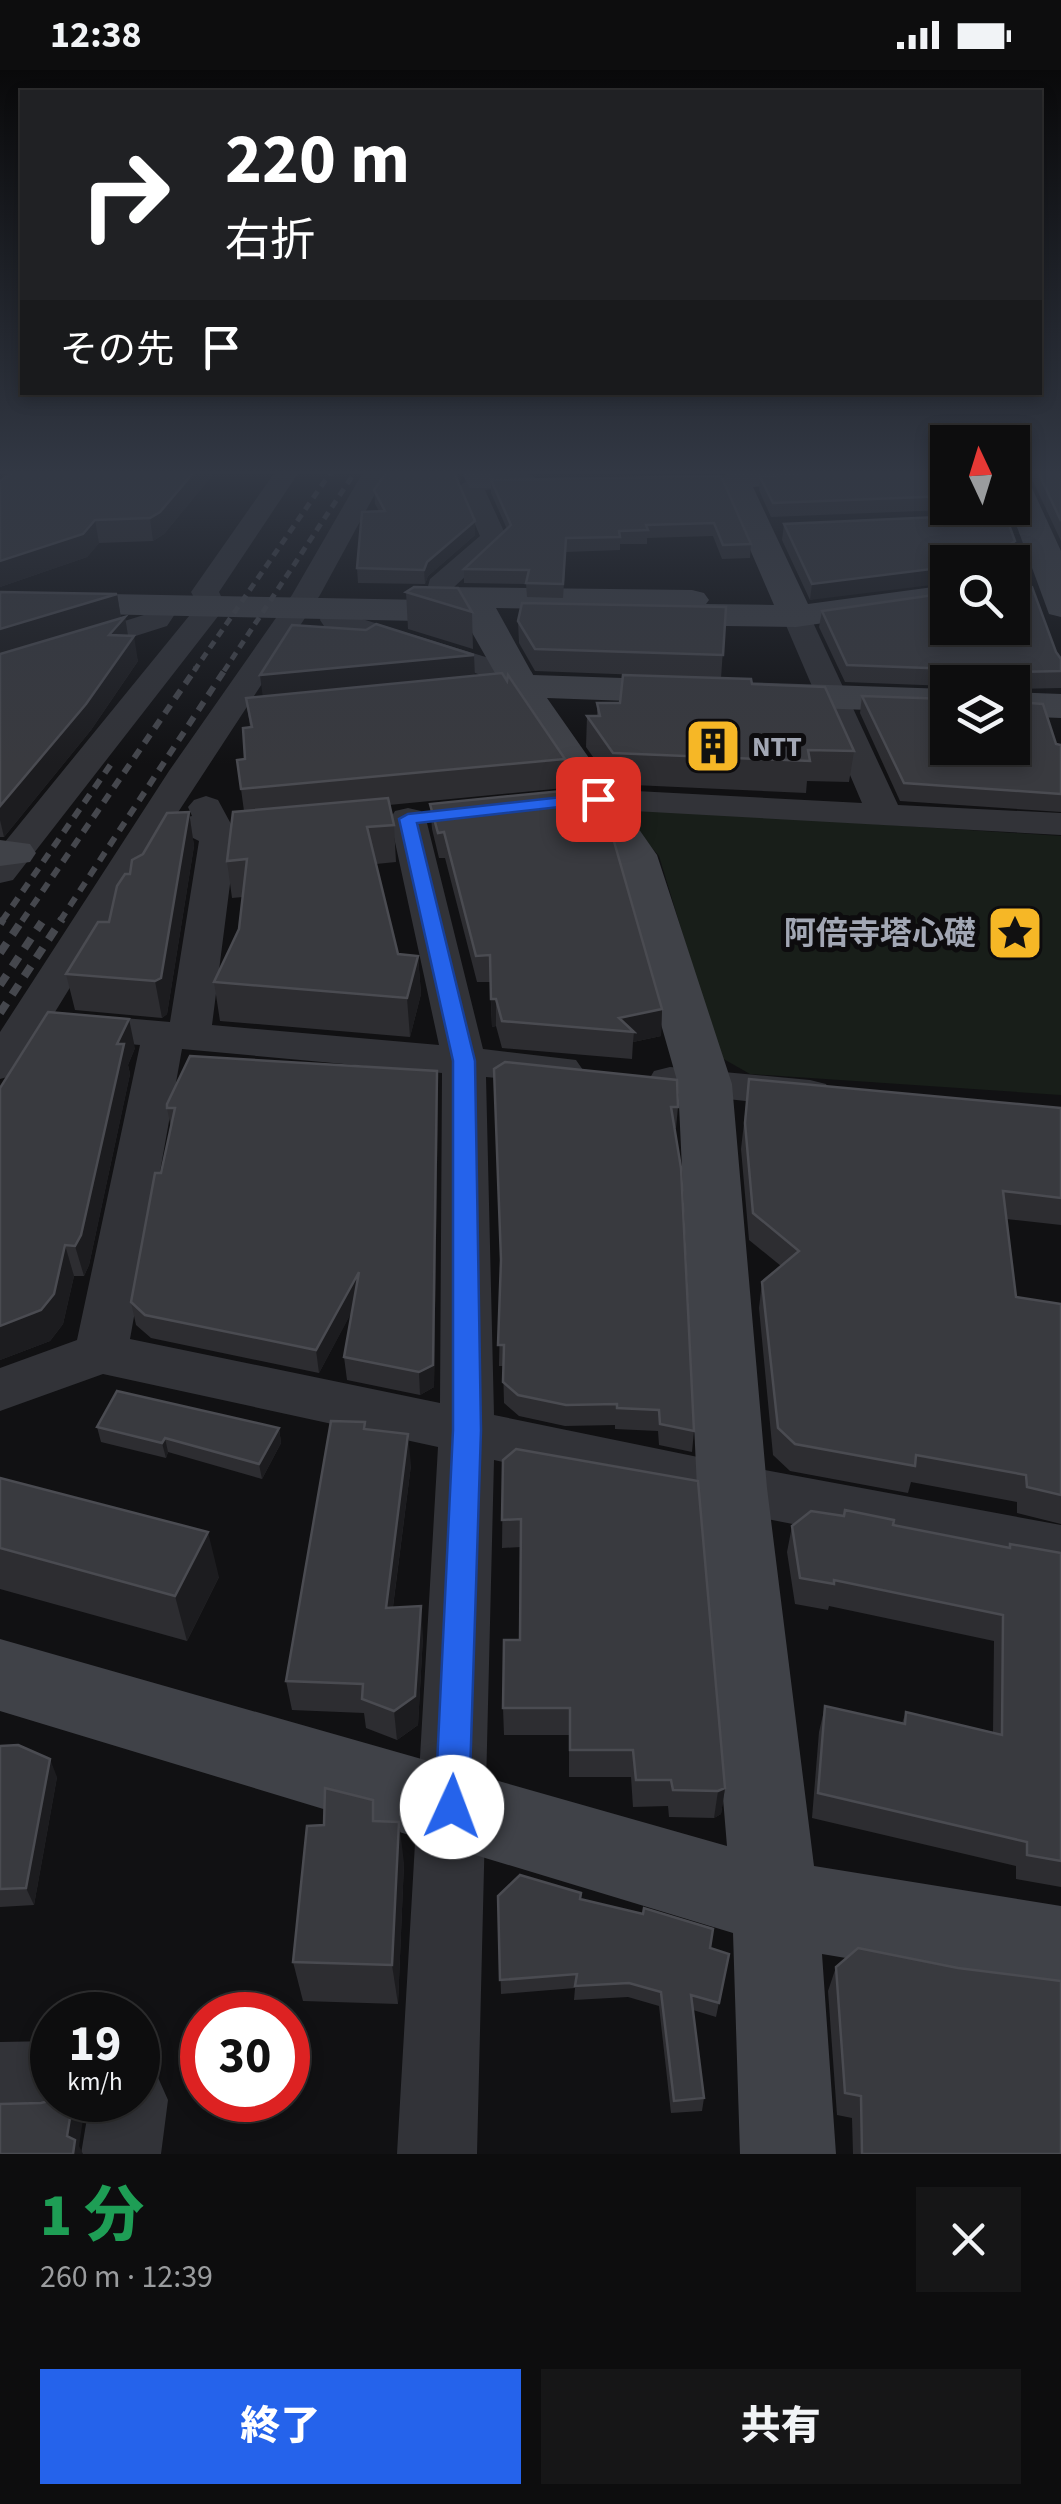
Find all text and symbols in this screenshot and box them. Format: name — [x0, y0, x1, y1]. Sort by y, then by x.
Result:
text: 12:38 — [50, 8, 142, 62]
text: 220 m — [225, 110, 410, 210]
icon: right — [60, 130, 190, 260]
text: 右折 — [225, 209, 315, 273]
icon: arrive — [194, 320, 249, 375]
text: その先 — [60, 323, 174, 377]
north arrow — [930, 425, 1030, 525]
map controls — [930, 425, 1030, 765]
button: search — [930, 545, 1030, 645]
button: layers — [930, 665, 1030, 765]
building icon: NTT — [683, 716, 743, 776]
place label: NTT — [752, 727, 802, 767]
pin — [556, 757, 641, 842]
icon: arrive — [571, 772, 626, 827]
place icon: 阿倍寺塔心礎 — [985, 903, 1045, 963]
place label: 阿倍寺塔心礎 — [784, 911, 976, 957]
position arrow — [400, 1755, 504, 1859]
speed limit sign: 30 — [180, 1992, 310, 2122]
text: 19 — [69, 2009, 121, 2080]
text: km/h — [67, 2064, 123, 2100]
text: 1 分 — [40, 2174, 144, 2259]
button: close — [916, 2187, 1021, 2292]
text: 260 m · 12:39 — [40, 2254, 213, 2300]
button: 終了 — [40, 2369, 521, 2484]
button: 共有 — [541, 2369, 1021, 2484]

